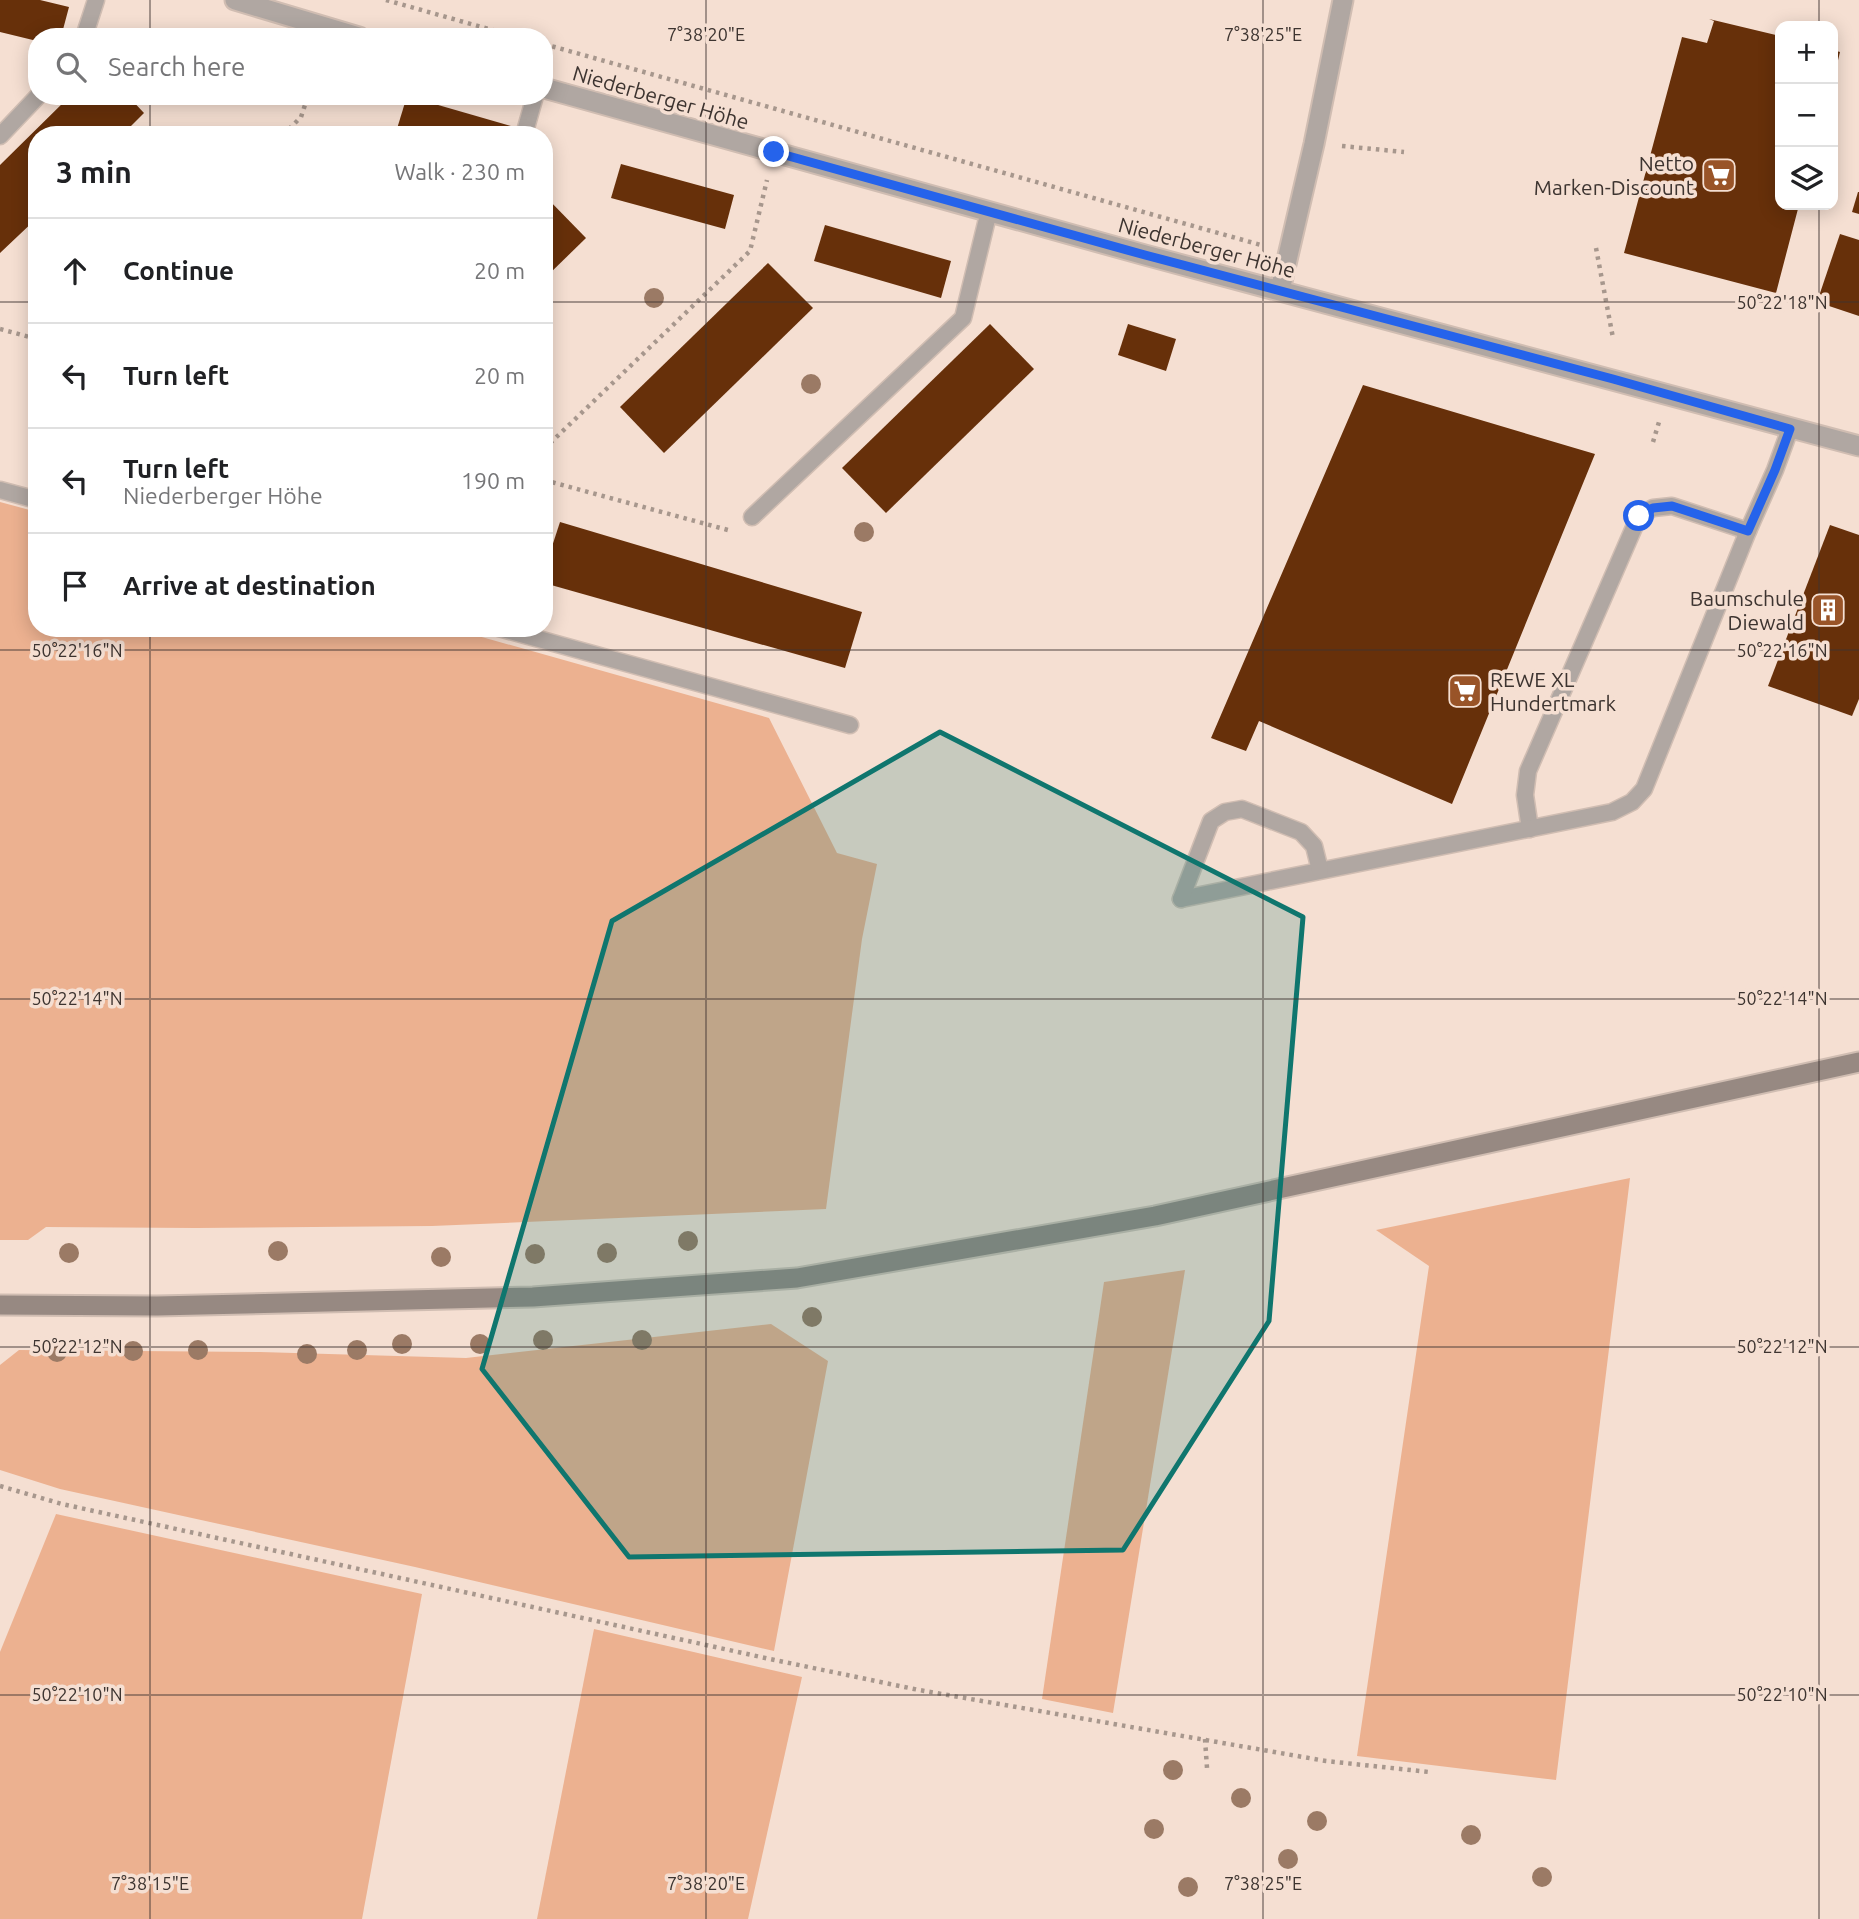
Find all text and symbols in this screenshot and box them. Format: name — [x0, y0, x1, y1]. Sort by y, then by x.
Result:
map controls — [1775, 21, 1838, 210]
button: + — [1775, 21, 1838, 84]
text: 7°38'20"E — [667, 24, 745, 44]
text: 7°38'25"E — [1224, 24, 1302, 44]
search box — [28, 28, 553, 105]
icon: search — [52, 48, 90, 86]
text: Search here — [108, 52, 245, 81]
street label: Niederberger Höhe — [570, 60, 752, 134]
button: − — [1775, 84, 1838, 147]
route end — [758, 136, 789, 167]
button: layers — [1775, 147, 1838, 210]
place label: Netto Marken-Discount — [1534, 151, 1694, 199]
text: 3 min — [56, 155, 132, 189]
supermarket icon: Netto Marken-Discount — [1700, 156, 1738, 194]
text: Walk · 230 m — [394, 159, 525, 184]
street label: Niederberger Höhe — [1116, 212, 1298, 282]
icon: ahead — [56, 252, 94, 290]
text: Continue — [123, 256, 234, 285]
text: 20 m — [474, 258, 525, 283]
text: 50°22'18"N — [1736, 292, 1828, 312]
icon: left — [56, 357, 94, 395]
text: Turn left — [123, 361, 229, 390]
text: 20 m — [474, 363, 525, 388]
text: Turn left — [123, 454, 229, 483]
icon: left — [56, 462, 94, 500]
text: 190 m — [461, 468, 525, 493]
text: Niederberger Höhe — [123, 483, 323, 508]
route start — [1623, 500, 1654, 531]
icon: arrive — [56, 567, 94, 605]
text: Arrive at destination — [123, 571, 376, 600]
place label: Baumschule Diewald — [1690, 586, 1804, 634]
building icon: Baumschule Diewald — [1809, 591, 1847, 629]
text: 50°22'16"N — [31, 640, 123, 660]
text: 50°22'16"N — [1736, 640, 1828, 660]
place label: REWE XL Hundertmark — [1490, 667, 1617, 715]
supermarket icon: REWE XL Hundertmark — [1446, 672, 1484, 710]
text: 50°22'14"N — [31, 988, 123, 1008]
text: 50°22'14"N — [1736, 988, 1828, 1008]
text: 50°22'12"N — [31, 1336, 123, 1356]
text: 50°22'12"N — [1736, 1336, 1828, 1356]
text: 50°22'10"N — [31, 1684, 123, 1704]
text: 50°22'10"N — [1736, 1684, 1828, 1704]
text: 7°38'15"E — [111, 1873, 189, 1893]
text: 7°38'20"E — [667, 1873, 745, 1893]
text: 7°38'25"E — [1224, 1873, 1302, 1893]

